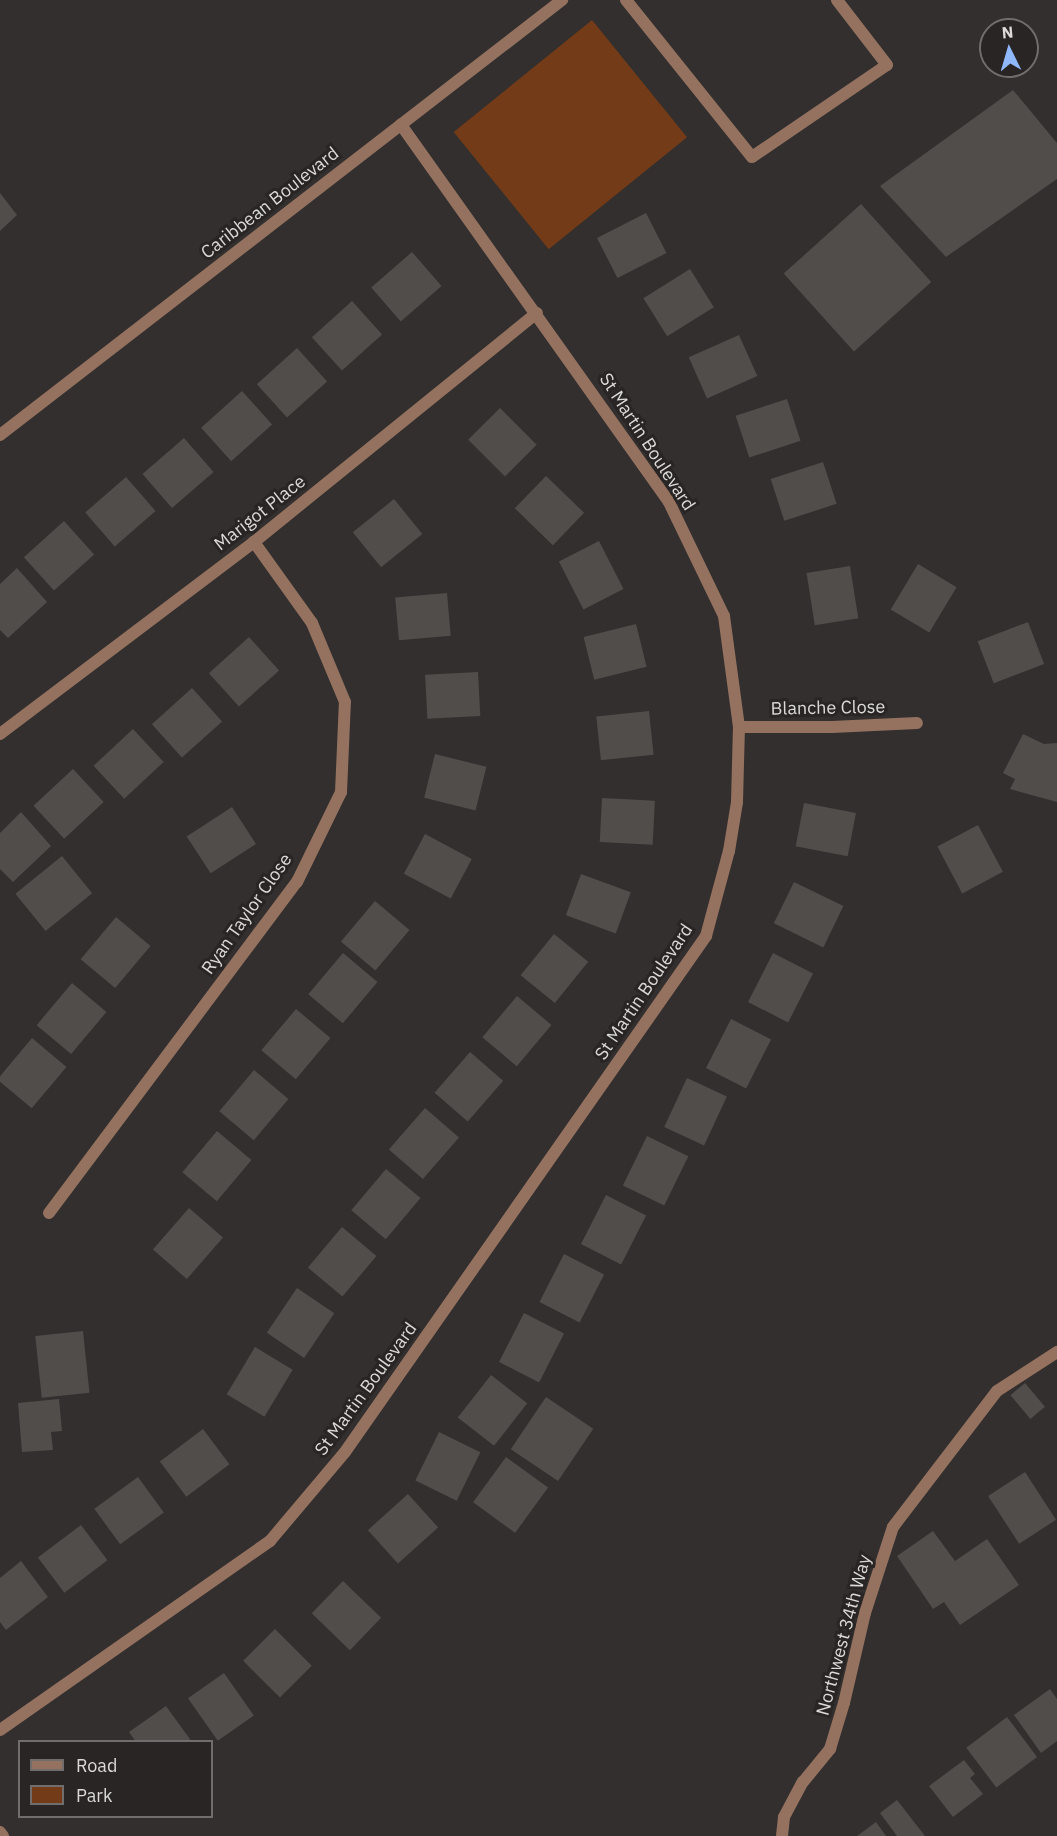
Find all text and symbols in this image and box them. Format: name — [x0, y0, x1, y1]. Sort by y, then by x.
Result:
north arrow — [979, 18, 1039, 78]
text: N — [1001, 22, 1014, 43]
street label: Caribbean Boulevard — [197, 143, 343, 263]
street label: St Martin Boulevard — [595, 369, 699, 515]
street label: Marigot Place — [210, 471, 310, 555]
street label: Blanche Close — [770, 696, 886, 720]
street label: Ryan Taylor Close — [197, 849, 297, 979]
street label: St Martin Boulevard — [591, 920, 697, 1064]
street label: St Martin Boulevard — [310, 1318, 422, 1460]
street label: Northwest 34th Way — [812, 1552, 876, 1718]
legend — [18, 1740, 213, 1818]
text: Road — [76, 1754, 117, 1777]
text: Park — [76, 1784, 112, 1807]

